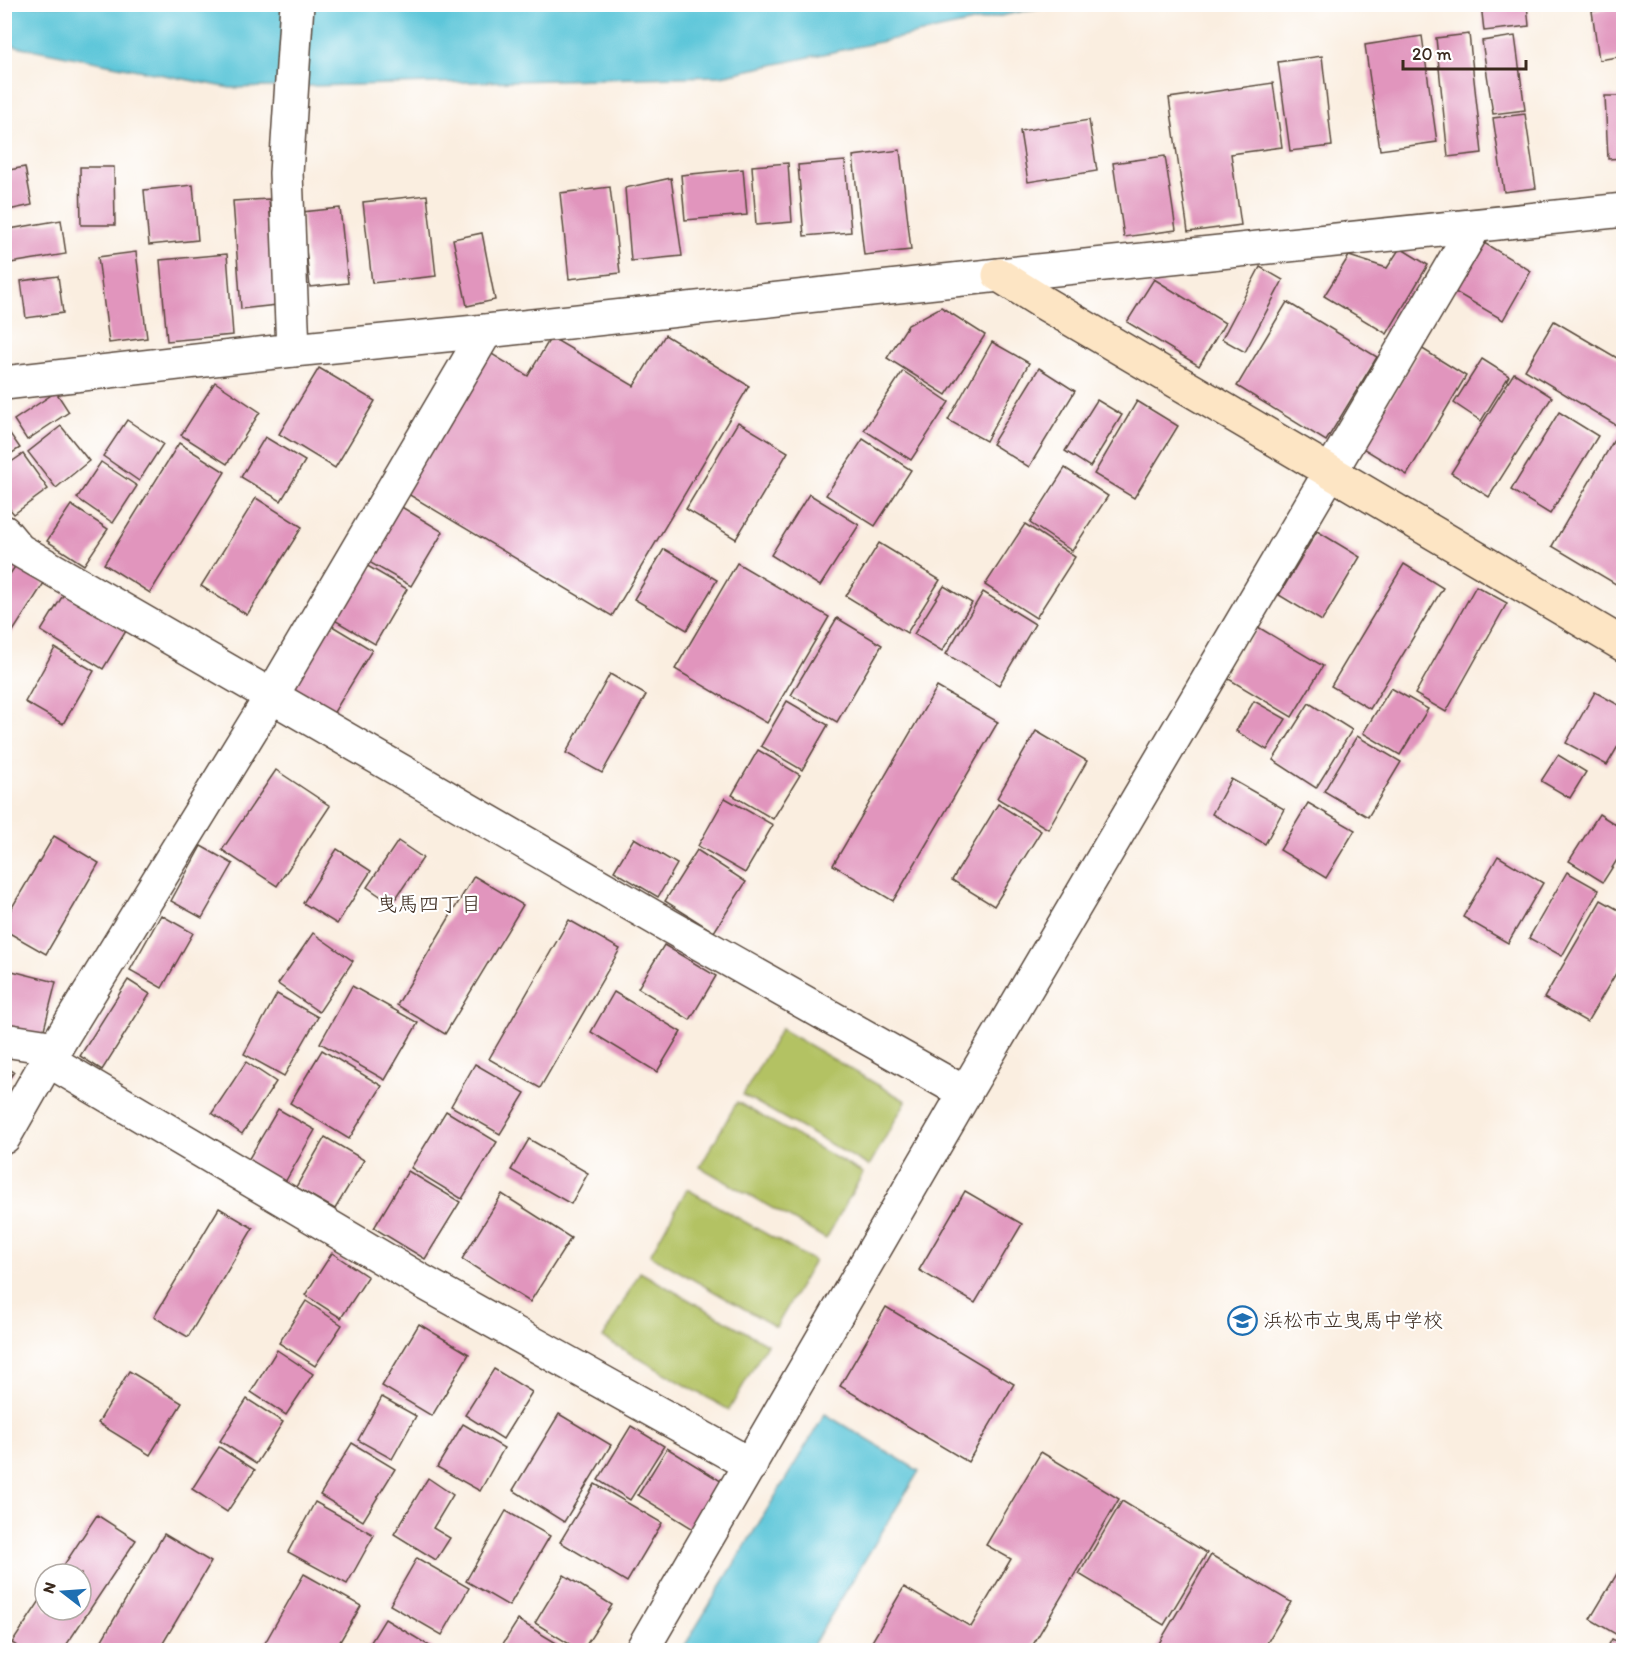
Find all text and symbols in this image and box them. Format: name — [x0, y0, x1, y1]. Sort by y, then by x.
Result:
scale bar — [1403, 33, 1526, 71]
text: 20 m — [1412, 43, 1452, 65]
district label: 曳馬四丁目 — [377, 891, 482, 916]
school or university icon: 浜松市立曳馬中学校 — [1226, 1304, 1258, 1336]
place label: 浜松市立曳馬中学校 — [1263, 1308, 1443, 1332]
north arrow — [33, 1562, 93, 1622]
text: N — [38, 1580, 60, 1596]

